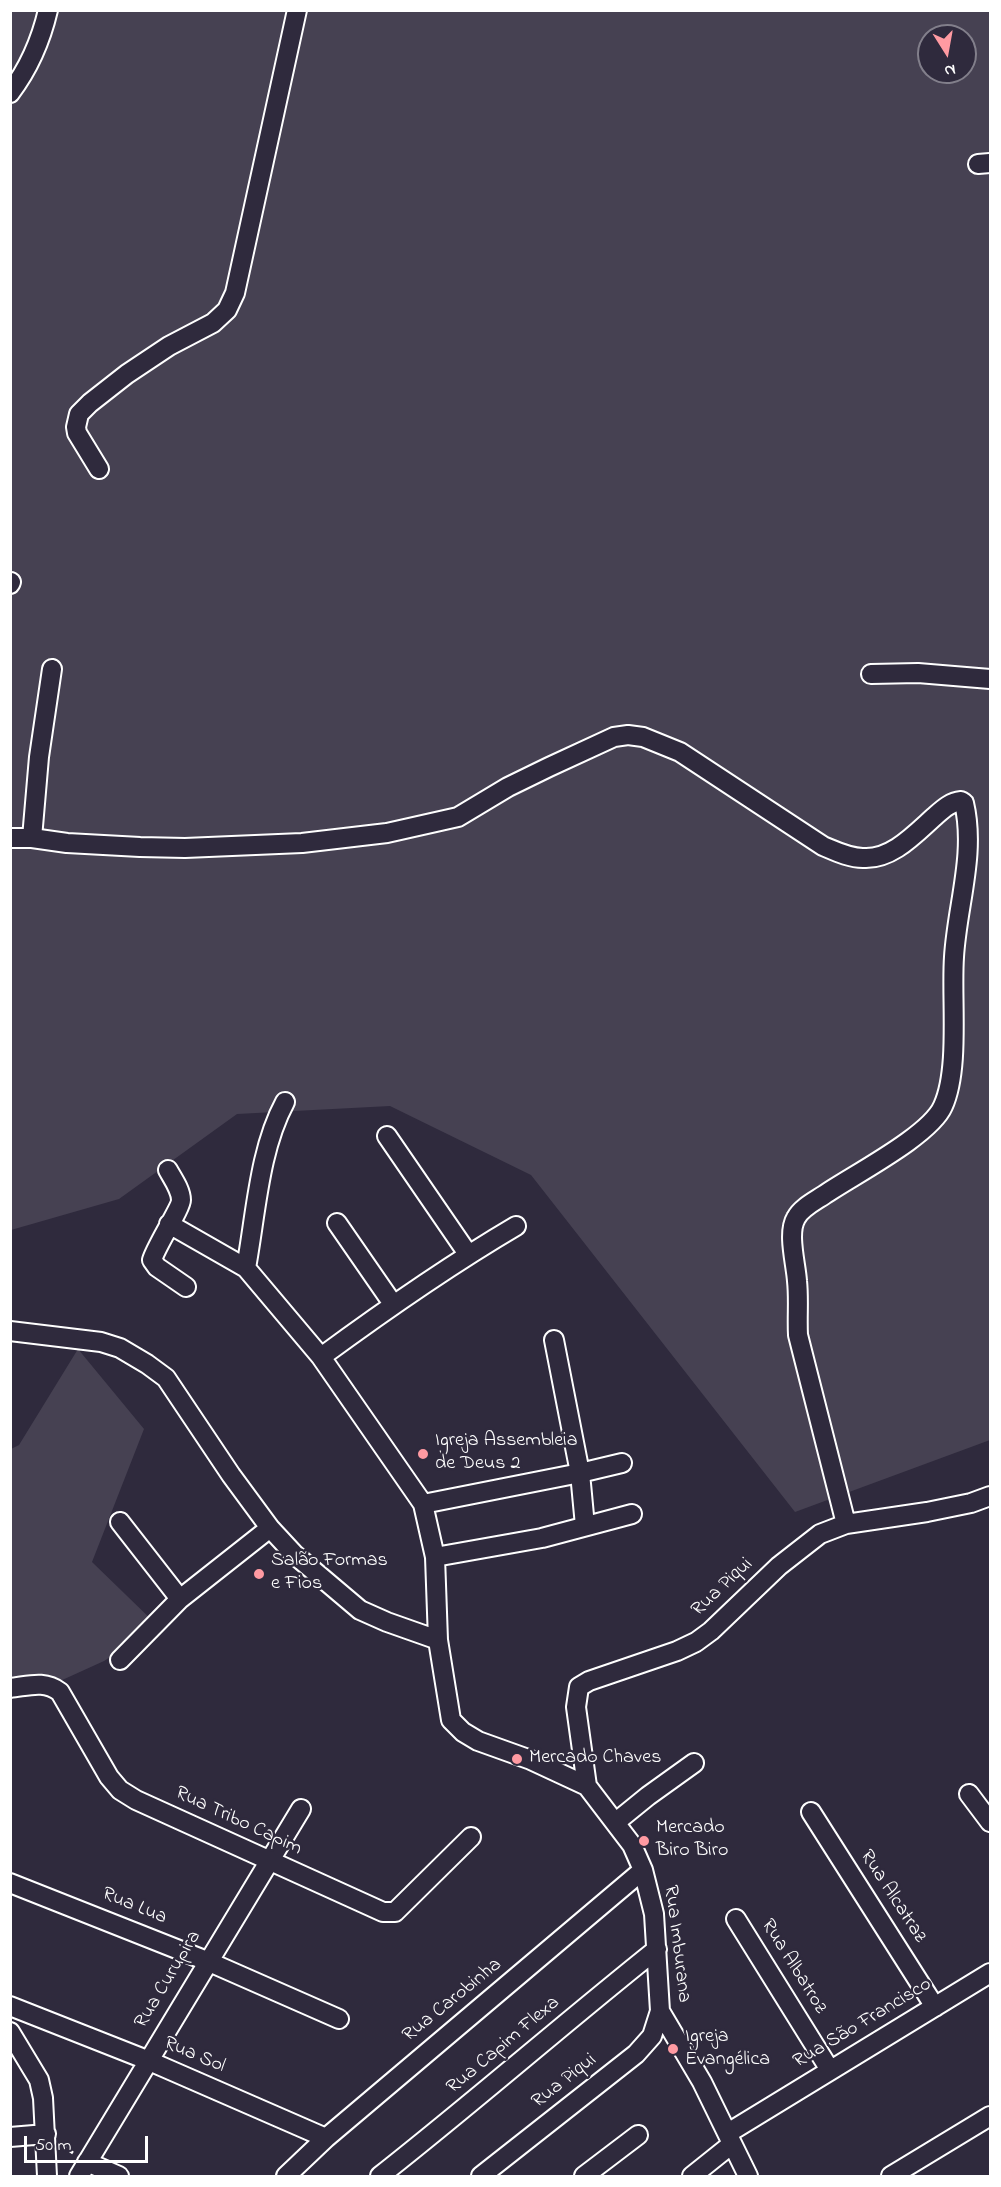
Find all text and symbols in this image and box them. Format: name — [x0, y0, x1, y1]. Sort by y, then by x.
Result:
north arrow — [917, 24, 977, 84]
text: N — [942, 57, 958, 83]
place label: Igreja Assembleia de Deus 2 — [435, 1430, 577, 1477]
marker: Igreja Assembleia de Deus 2 — [416, 1447, 430, 1461]
place label: Salão Formas e Fios — [271, 1550, 388, 1597]
street label: Rua Piqui — [687, 1553, 759, 1623]
marker: Salão Formas e Fios — [252, 1567, 266, 1581]
place label: Mercado Chaves — [529, 1747, 661, 1771]
marker: Mercado Chaves — [510, 1752, 524, 1766]
street label: Rua Tribo Capim — [171, 1782, 305, 1862]
place label: Mercado Biro Biro — [656, 1817, 728, 1864]
marker: Mercado Biro Biro — [637, 1834, 651, 1848]
street label: Rua Alcatraz — [853, 1846, 931, 1948]
street label: Rua Lua — [98, 1883, 170, 1931]
street label: Rua Imburana — [657, 1884, 695, 2004]
street label: Rua Albatroz — [754, 1915, 832, 2019]
street label: Rua Curupira — [130, 1927, 208, 2033]
street label: Rua Carobinha — [399, 1954, 507, 2048]
street label: Rua São Francisco — [790, 1973, 936, 2075]
street label: Rua Capim Flexa — [443, 1992, 565, 2100]
place label: Igreja Evangélica — [685, 2026, 770, 2073]
street label: Rua Sol — [160, 2032, 228, 2080]
marker: Igreja Evangélica — [666, 2042, 680, 2056]
street label: Rua Piqui — [528, 2049, 602, 2115]
scale bar — [27, 2124, 152, 2162]
text: 50 m — [35, 2133, 72, 2159]

